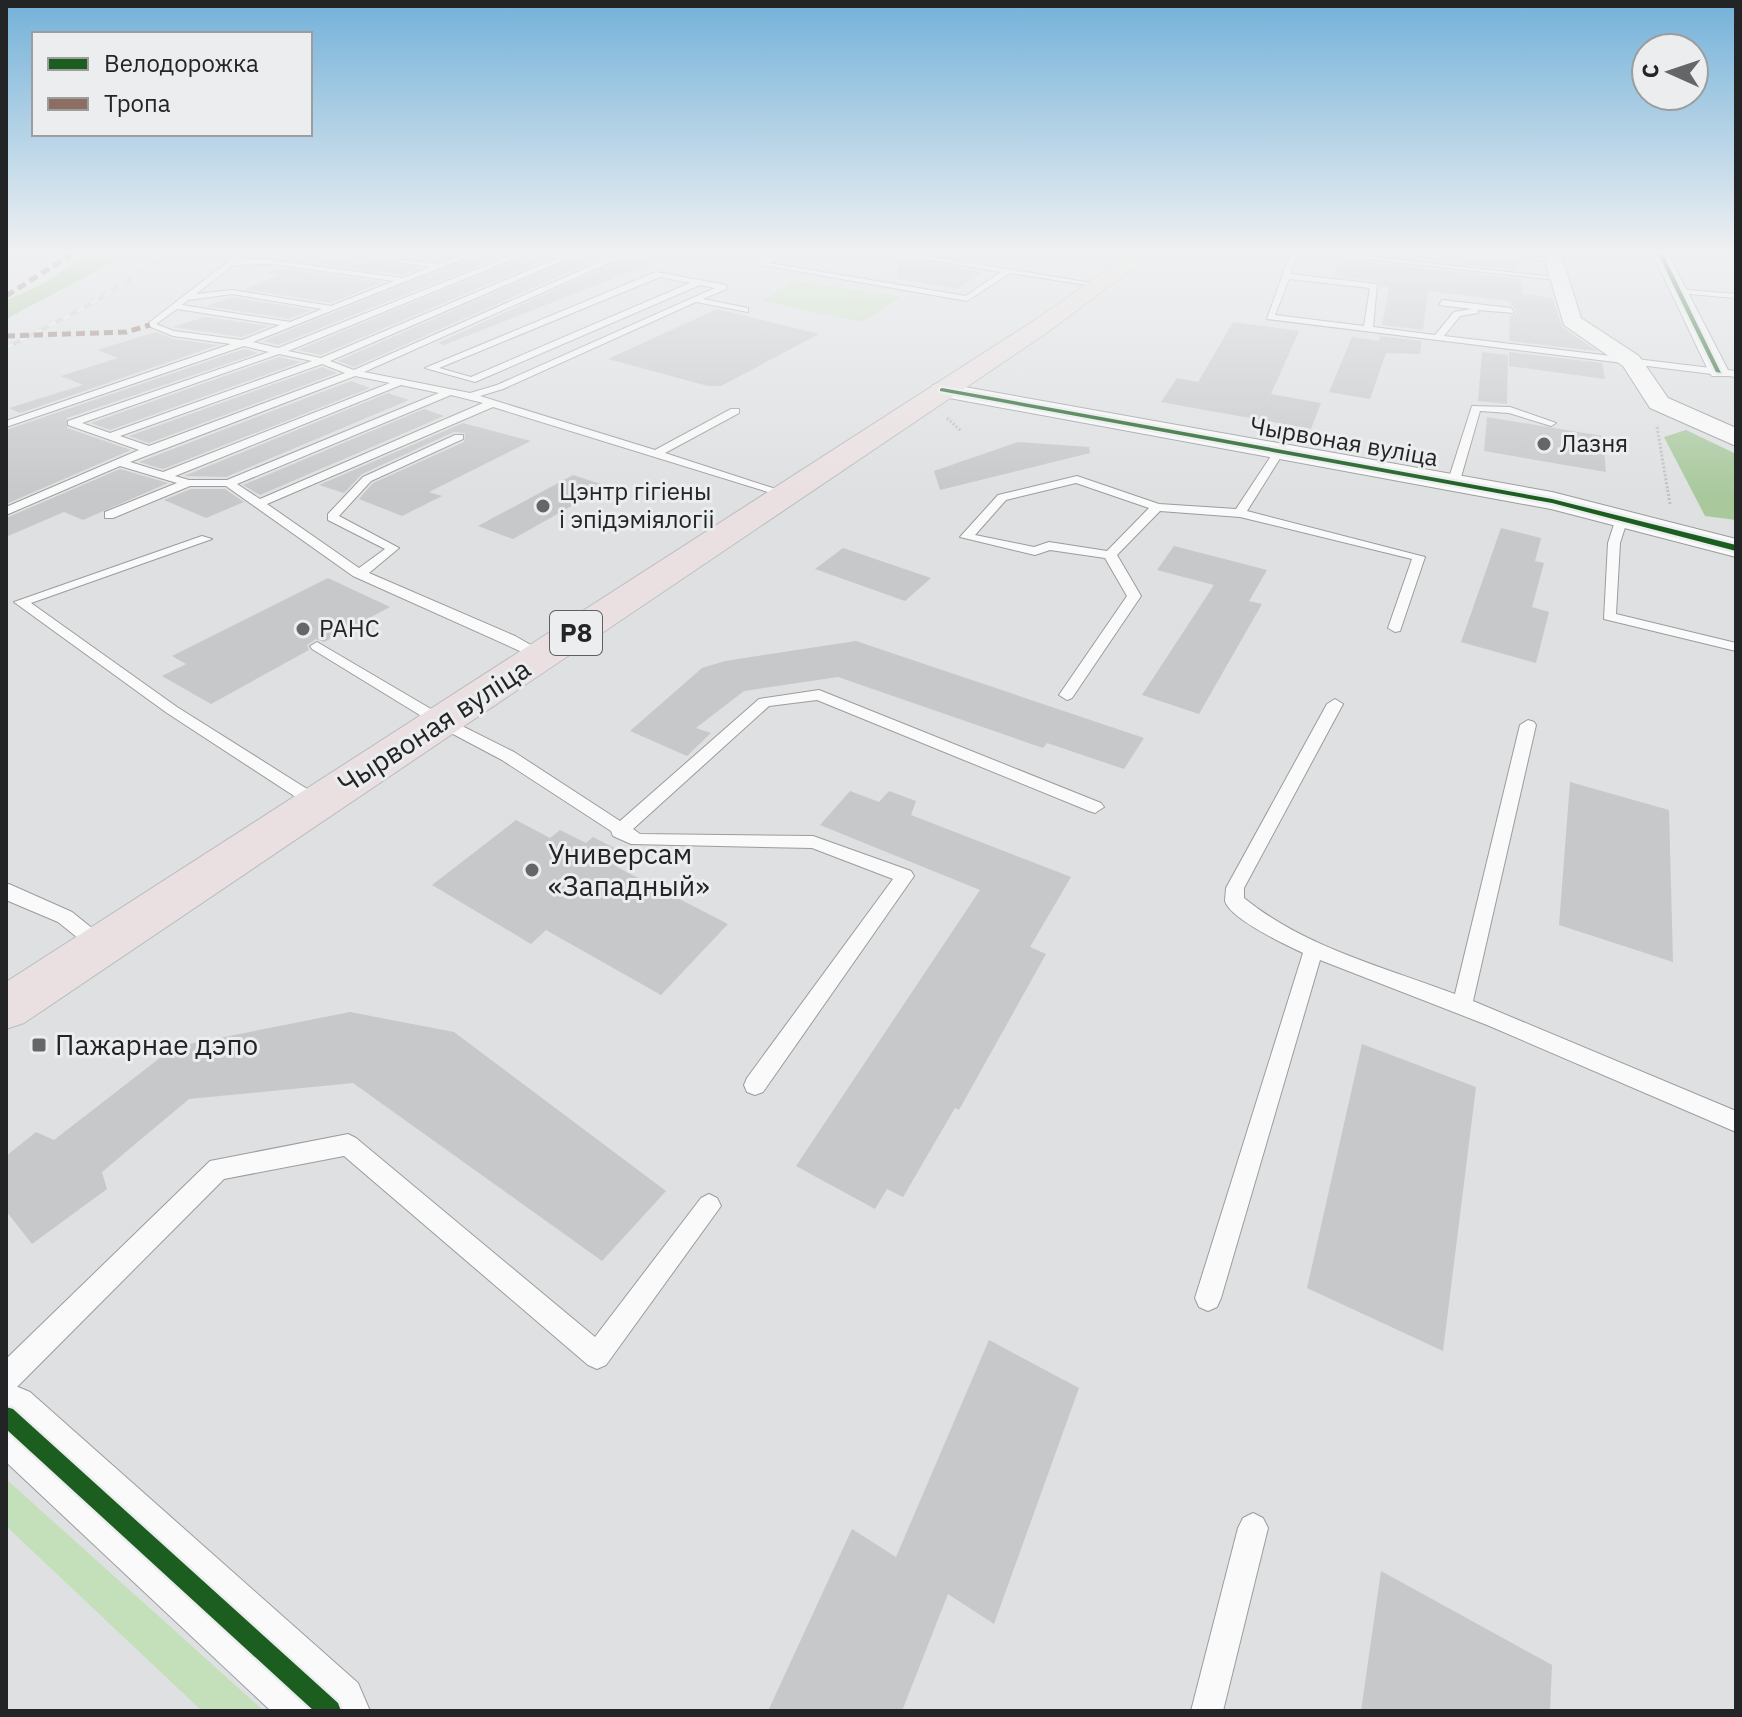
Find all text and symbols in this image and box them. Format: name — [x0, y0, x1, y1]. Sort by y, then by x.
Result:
legend — [32, 32, 312, 136]
north arrow — [1630, 32, 1710, 112]
text: Велодорожка — [104, 47, 259, 79]
text: С — [1635, 63, 1664, 79]
text: Тропа — [104, 87, 171, 119]
street label: Чырвоная вуліца — [1248, 409, 1441, 473]
place label: Лазня — [1560, 427, 1628, 459]
marker: Лазня — [1535, 435, 1553, 453]
place label: Цэнтр гігіены і эпідэміялогіі — [559, 475, 714, 535]
marker: Цэнтр гігіены і эпідэміялогіі — [534, 497, 552, 515]
road number: Р8 — [550, 611, 602, 655]
place label: РАНС — [319, 612, 380, 644]
marker: РАНС — [294, 620, 312, 638]
street label: Чырвоная вуліца — [330, 649, 537, 802]
place label: Универсам «Западный» — [548, 835, 710, 904]
marker: Универсам «Западный» — [523, 861, 541, 879]
place label: Пажарнае дэпо — [55, 1026, 258, 1063]
marker: Пажарнае дэпо — [30, 1036, 48, 1054]

